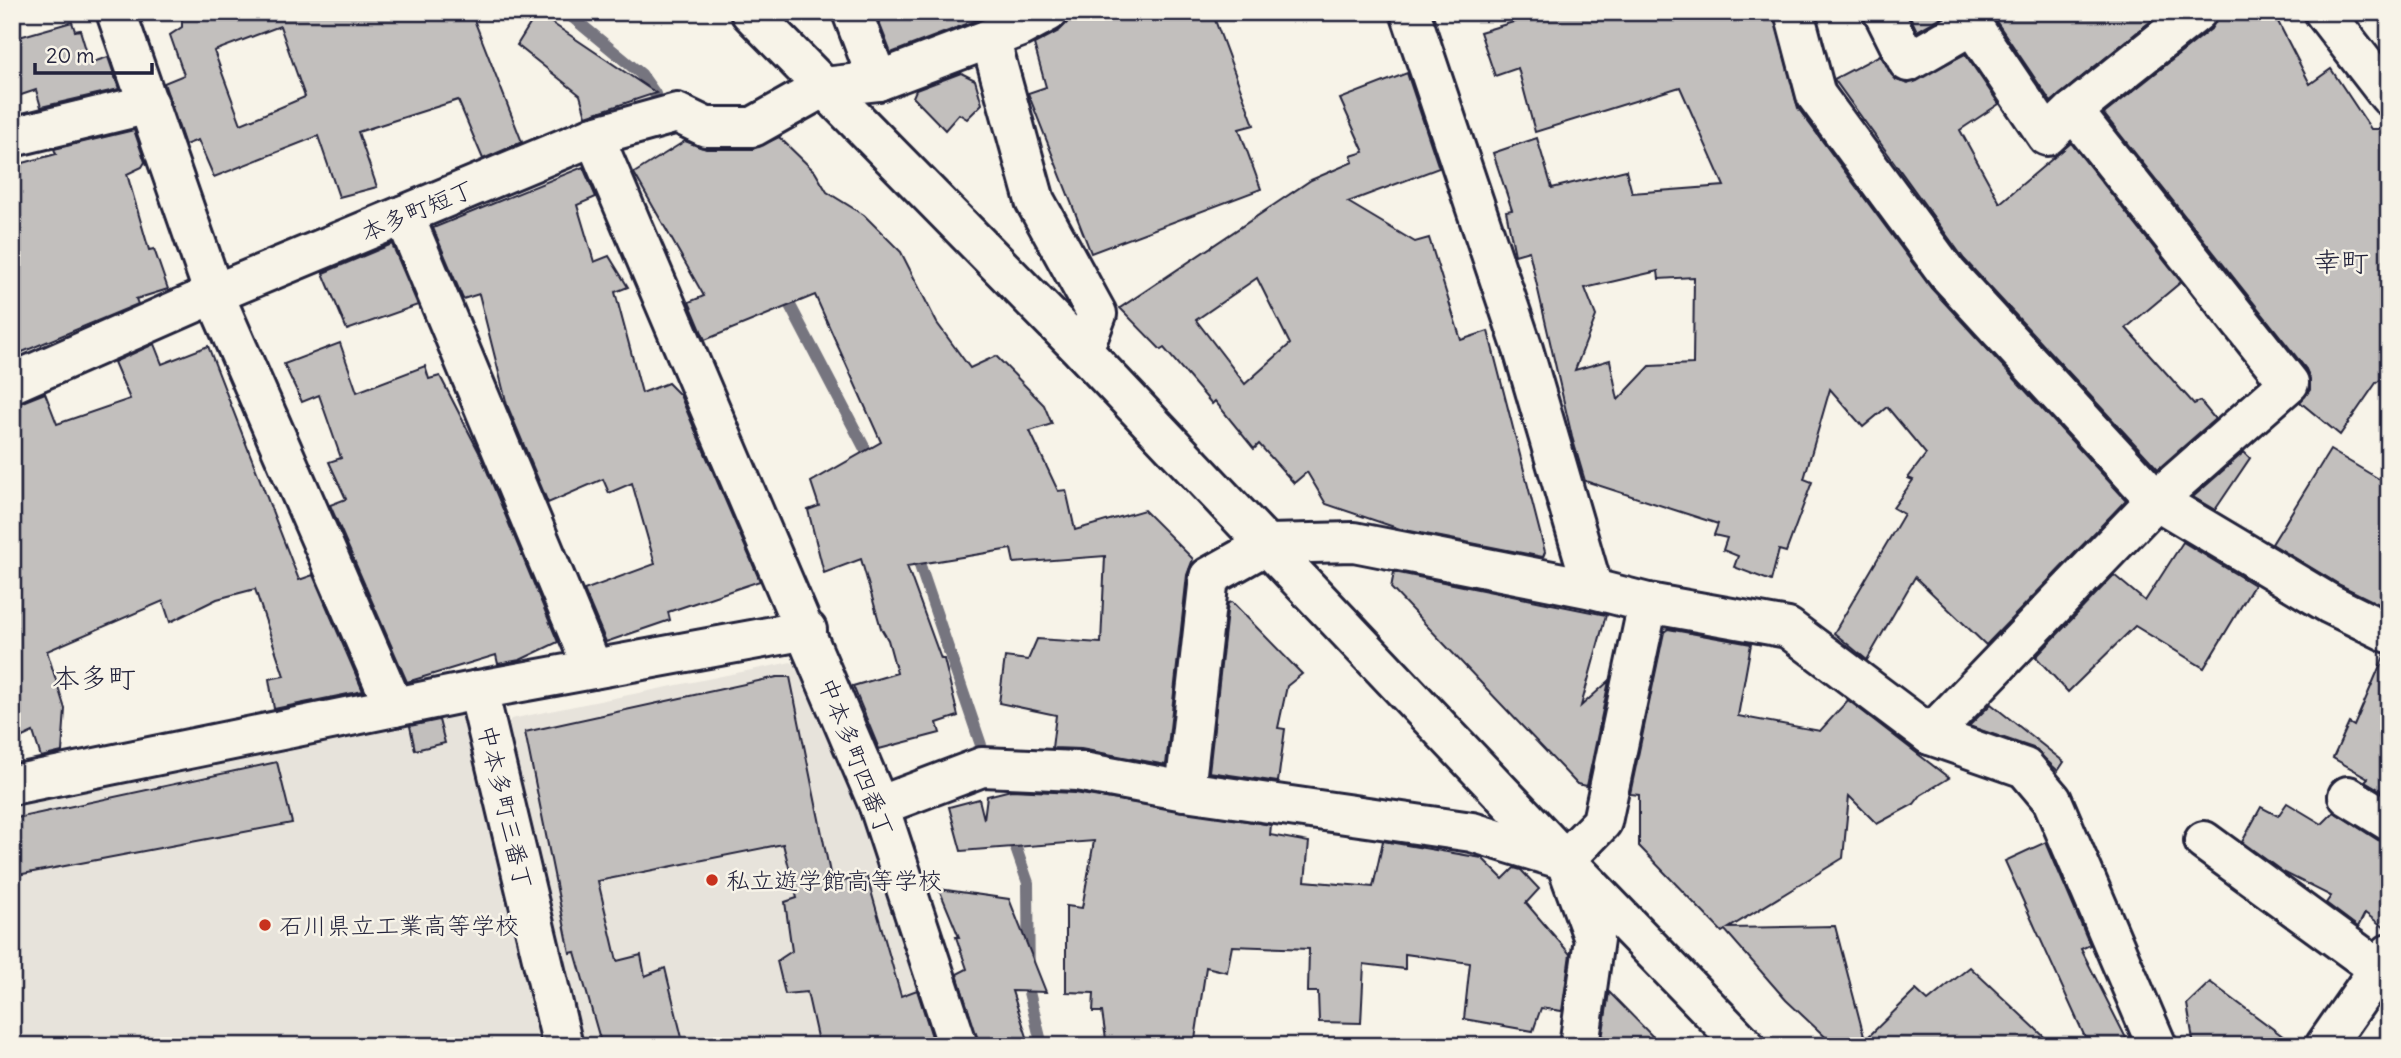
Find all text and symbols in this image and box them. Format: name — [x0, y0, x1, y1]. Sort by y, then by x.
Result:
scale bar — [35, 32, 152, 76]
text: 20 m — [46, 42, 95, 69]
street label: 本多町短丁 — [356, 173, 478, 247]
district label: 幸町 — [2313, 244, 2369, 280]
district label: 本多町 — [52, 660, 136, 696]
street label: 中本多町四番丁 — [813, 673, 901, 841]
street label: 中本多町三番丁 — [472, 722, 540, 892]
place label: 私立遊学館高等学校 — [726, 865, 942, 895]
marker: 私立遊学館高等学校 — [704, 872, 720, 888]
place label: 石川県立工業高等学校 — [279, 910, 519, 940]
marker: 石川県立工業高等学校 — [257, 917, 273, 933]

